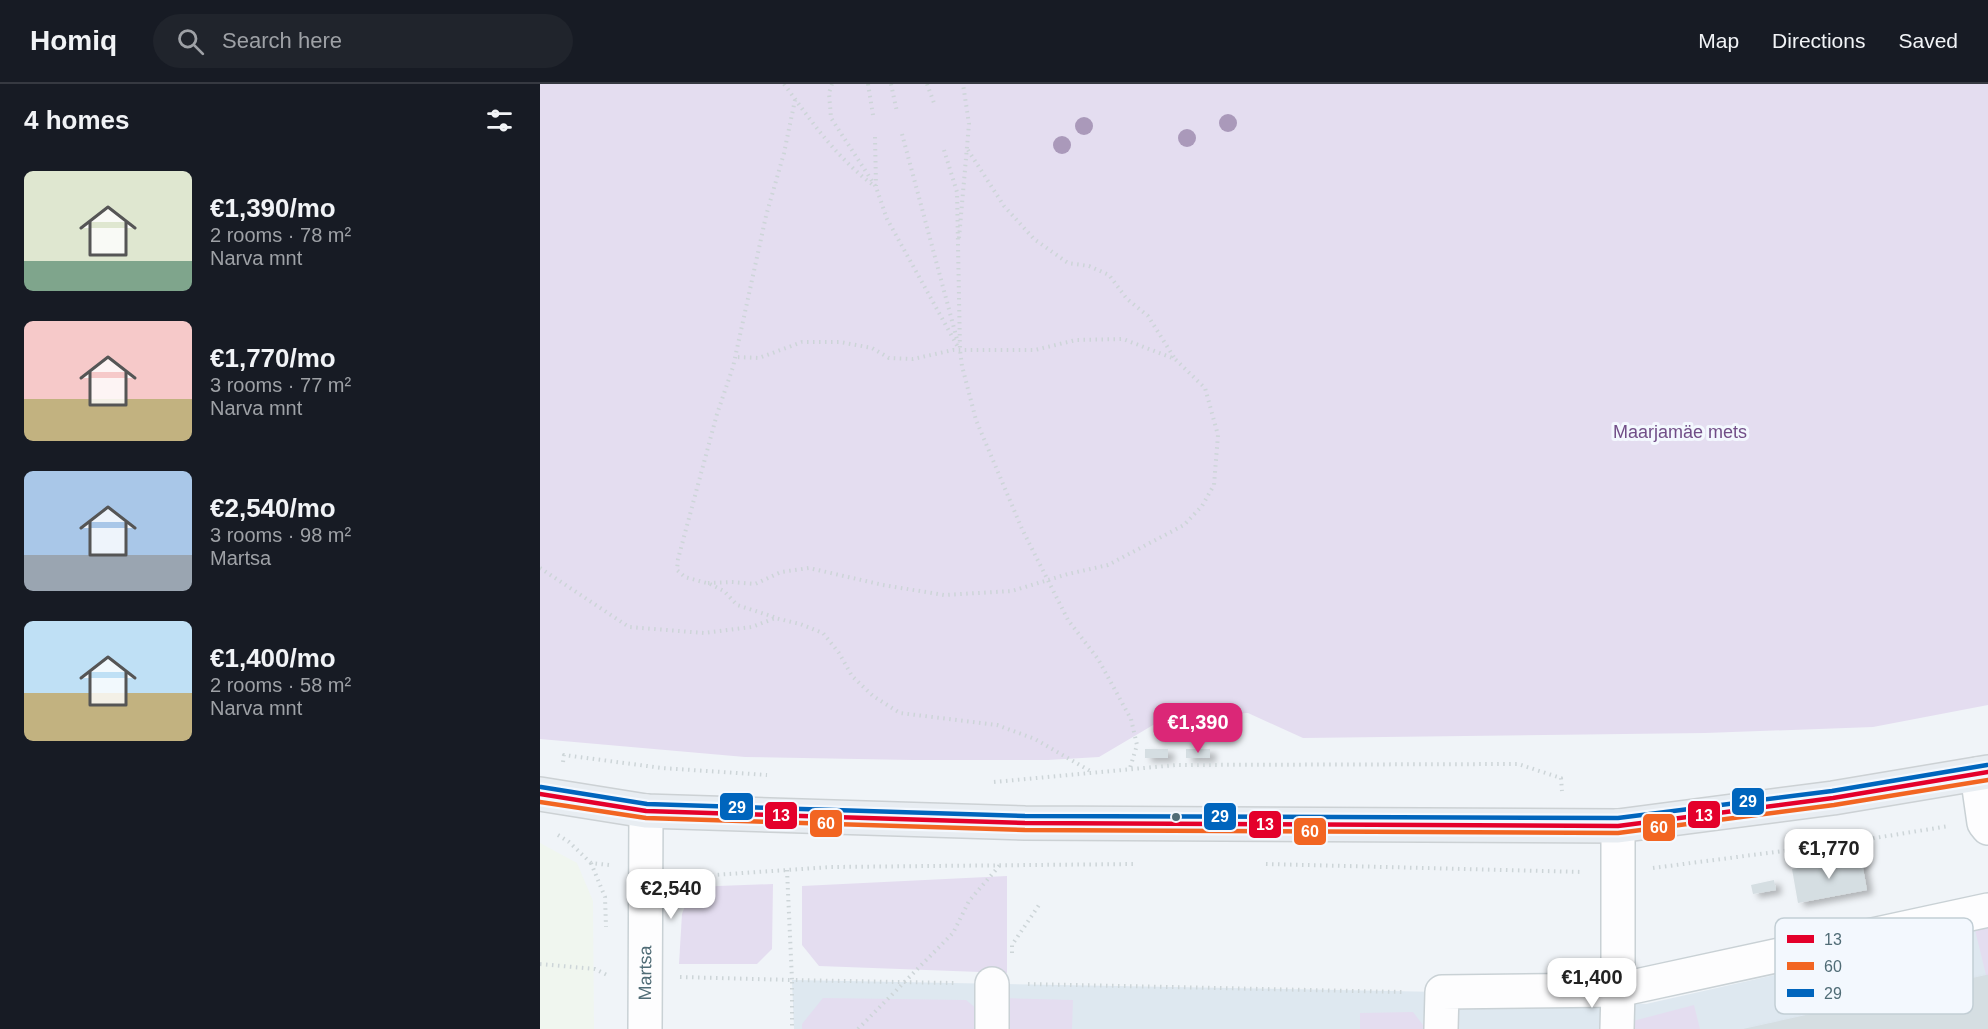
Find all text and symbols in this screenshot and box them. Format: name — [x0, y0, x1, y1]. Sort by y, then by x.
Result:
search box — [153, 14, 573, 68]
text: Homiq — [30, 25, 117, 56]
icon: search — [174, 25, 207, 58]
text: Search here — [222, 28, 342, 53]
text: Map — [1698, 29, 1739, 52]
text: Directions — [1772, 29, 1865, 52]
text: Saved — [1898, 29, 1958, 52]
icon: filters — [483, 104, 516, 137]
text: 4 homes — [24, 105, 130, 135]
text: €1,390/mo — [210, 193, 336, 223]
icon: home — [72, 195, 144, 267]
text: 2 rooms · 78 m² — [210, 224, 351, 246]
text: Narva mnt — [210, 247, 302, 269]
text: €1,770/mo — [210, 343, 336, 373]
icon: home — [72, 345, 144, 417]
text: 3 rooms · 77 m² — [210, 374, 351, 396]
text: Narva mnt — [210, 397, 302, 419]
park label: Maarjamäe mets — [1613, 422, 1747, 442]
text: €2,540/mo — [210, 493, 336, 523]
icon: home — [72, 495, 144, 567]
text: 3 rooms · 98 m² — [210, 524, 351, 546]
text: Martsa — [210, 547, 271, 569]
text: €1,400/mo — [210, 643, 336, 673]
icon: home — [72, 645, 144, 717]
text: 2 rooms · 58 m² — [210, 674, 351, 696]
text: Narva mnt — [210, 697, 302, 719]
pin: €1,390 — [1149, 703, 1247, 754]
text: €1,390 — [1167, 711, 1229, 733]
line badge: 29 — [1731, 787, 1765, 816]
line badge: 29 — [719, 792, 754, 821]
text: 29 — [1739, 793, 1757, 810]
text: 29 — [728, 799, 746, 816]
line badge: 13 — [1687, 800, 1721, 829]
line badge: 13 — [764, 801, 798, 830]
line badge: 29 — [1203, 802, 1237, 831]
text: 13 — [772, 807, 790, 824]
text: 13 — [1695, 807, 1713, 824]
text: 29 — [1211, 808, 1229, 825]
line badge: 60 — [809, 809, 843, 838]
line badge: 13 — [1248, 810, 1282, 839]
unlabelled marker — [1170, 811, 1182, 823]
line badge: 60 — [1642, 813, 1676, 842]
text: 60 — [817, 815, 835, 832]
text: 13 — [1256, 816, 1274, 833]
line badge: 60 — [1293, 817, 1327, 846]
text: 60 — [1650, 819, 1668, 836]
text: 60 — [1301, 823, 1319, 840]
pin: €1,770 — [1780, 829, 1878, 880]
text: €1,770 — [1798, 837, 1860, 859]
pin: €2,540 — [622, 869, 720, 920]
text: €2,540 — [640, 877, 702, 899]
legend — [1775, 918, 1973, 1014]
text: 13 — [1824, 931, 1842, 948]
street label: Martsa — [635, 944, 655, 1001]
pin: €1,400 — [1543, 958, 1641, 1009]
text: 60 — [1824, 958, 1842, 975]
text: €1,400 — [1561, 966, 1623, 988]
text: 29 — [1824, 985, 1842, 1002]

